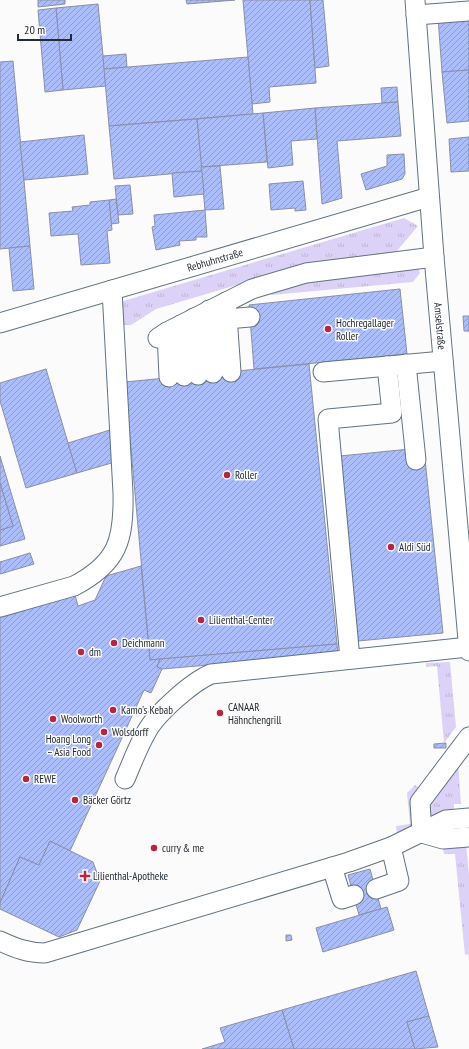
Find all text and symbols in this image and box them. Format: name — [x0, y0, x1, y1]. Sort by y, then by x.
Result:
scale bar — [18, 16, 71, 42]
text: 20 m — [24, 22, 45, 37]
street label: Rebhuhnstraße — [185, 245, 245, 275]
street label: Amselstraße — [431, 302, 449, 351]
place label: Hochregallager Roller — [336, 316, 394, 343]
marker: Hochregallager Roller — [323, 324, 333, 334]
place label: Roller — [235, 468, 257, 482]
marker: Roller — [222, 470, 232, 480]
place label: Aldi Süd — [399, 540, 431, 554]
marker: Aldi Süd — [386, 542, 396, 552]
place label: Lilienthal-Center — [209, 613, 273, 627]
marker: Lilienthal-Center — [196, 615, 206, 625]
place label: Deichmann — [122, 636, 165, 650]
marker: Deichmann — [109, 638, 119, 648]
place label: dm — [89, 645, 101, 659]
marker: dm — [76, 647, 86, 657]
place label: CANAAR Hähnchengrill — [228, 700, 282, 727]
place label: Kamo's Kebab — [121, 703, 173, 717]
marker: Kamo's Kebab — [108, 705, 118, 715]
marker: CANAAR Hähnchengrill — [215, 708, 225, 718]
place label: Woolworth — [61, 712, 103, 726]
marker: Woolworth — [48, 714, 58, 724]
place label: Wolsdorff — [112, 725, 149, 739]
marker: Wolsdorff — [99, 727, 109, 737]
place label: Hoang Long – Asia Food — [46, 732, 91, 759]
marker: Hoang Long – Asia Food — [94, 740, 104, 750]
place label: REWE — [34, 772, 56, 786]
marker: REWE — [21, 774, 31, 784]
place label: Bäcker Görtz — [83, 793, 131, 807]
marker: Bäcker Görtz — [70, 795, 80, 805]
place label: curry & me — [162, 841, 205, 855]
marker: curry & me — [149, 843, 159, 853]
place label: Lilienthal-Apotheke — [93, 869, 169, 883]
marker: Lilienthal-Apotheke — [80, 871, 90, 881]

